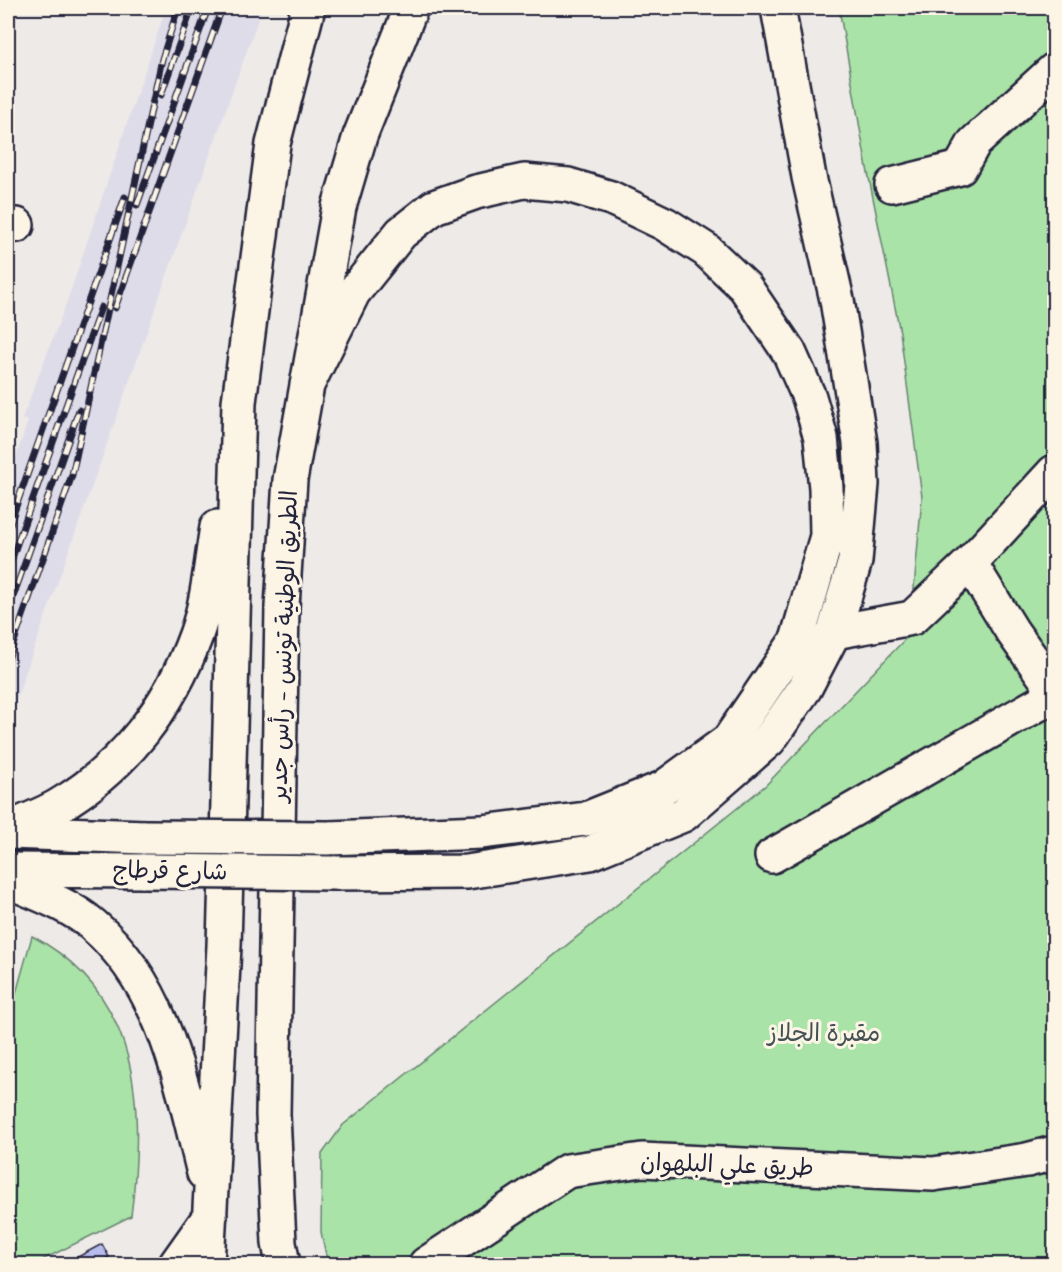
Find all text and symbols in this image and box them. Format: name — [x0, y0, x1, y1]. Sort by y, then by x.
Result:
street label: الطريق الوطنية تونس - رأس جدير — [263, 489, 306, 805]
street label: شارع قرطاج — [112, 855, 228, 889]
park label: مقبرة الجلاز — [766, 1019, 880, 1050]
street label: طريق علي البلهوان — [639, 1147, 814, 1189]

